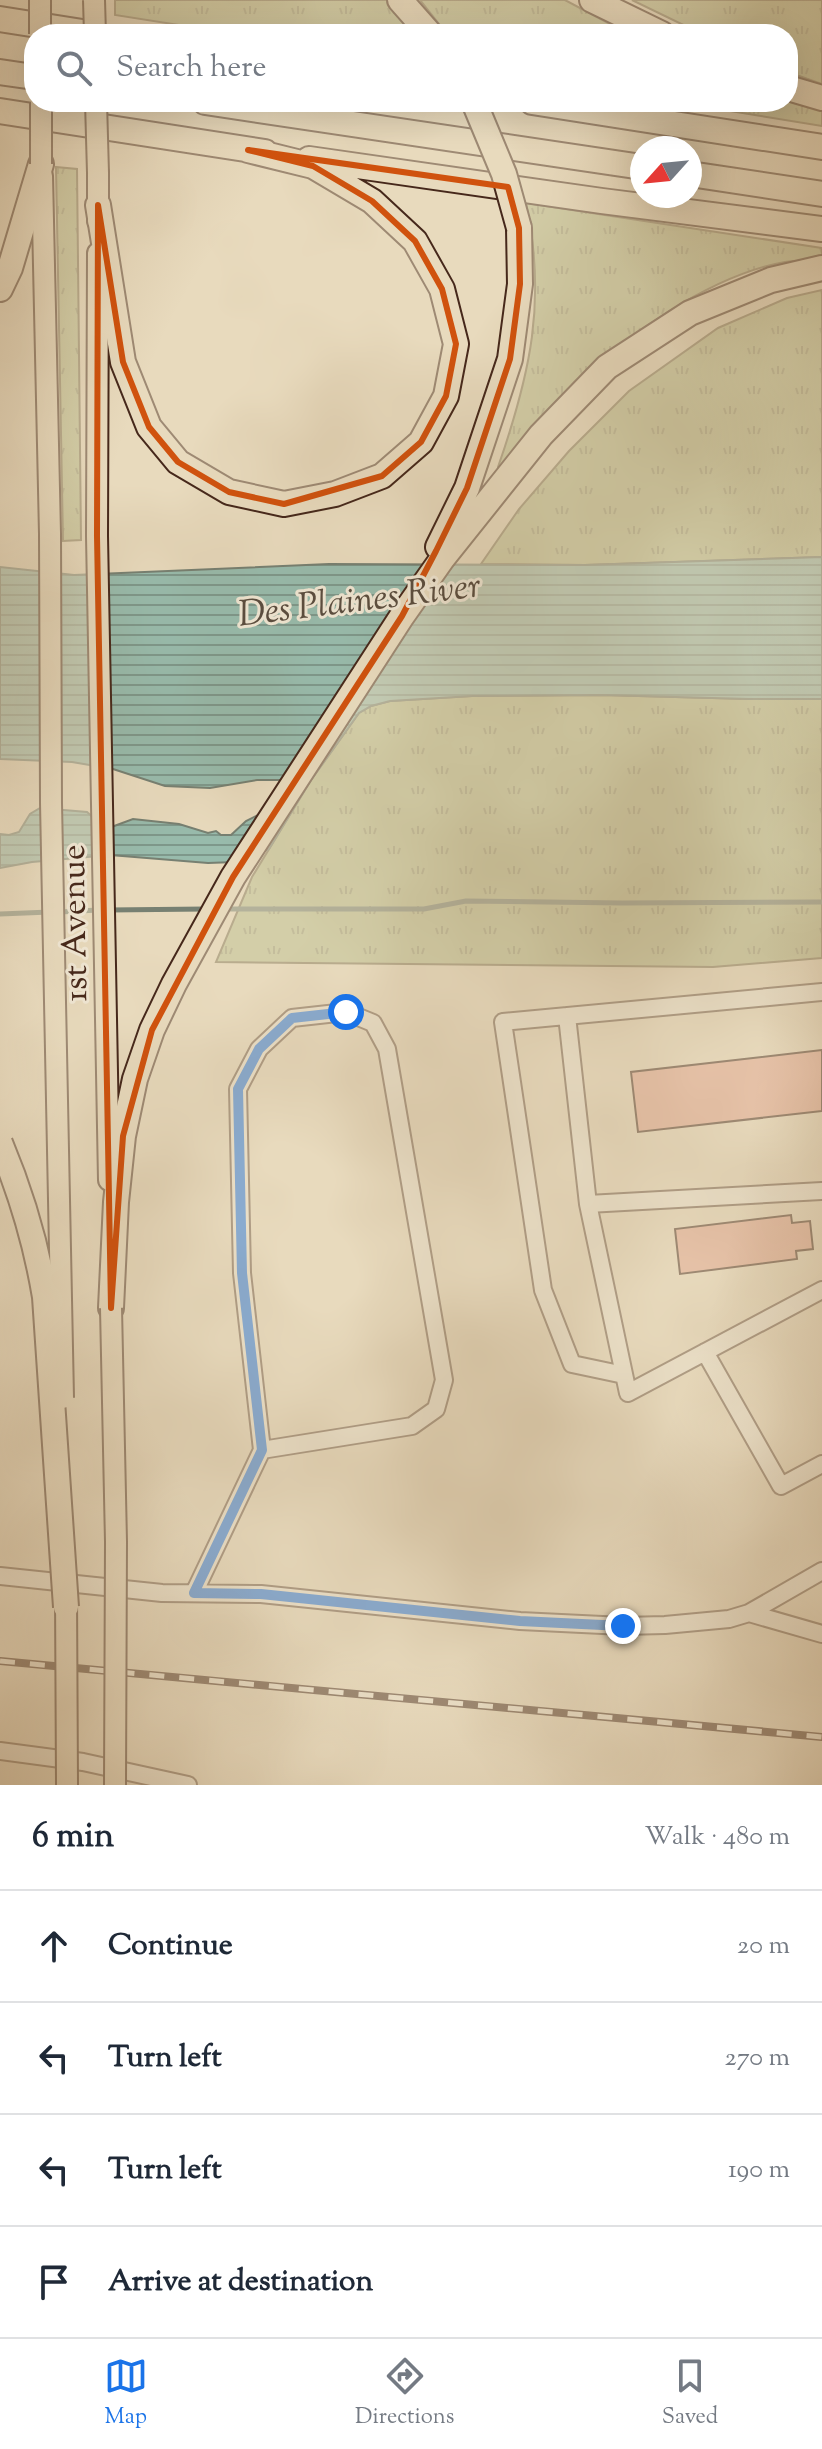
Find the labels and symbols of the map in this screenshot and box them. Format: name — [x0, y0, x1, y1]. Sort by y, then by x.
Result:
north arrow — [630, 136, 702, 208]
water label: Des Plaines River — [235, 561, 484, 643]
street label: 1st Avenue — [51, 844, 102, 1002]
route start — [328, 994, 364, 1030]
route end — [605, 1608, 641, 1644]

